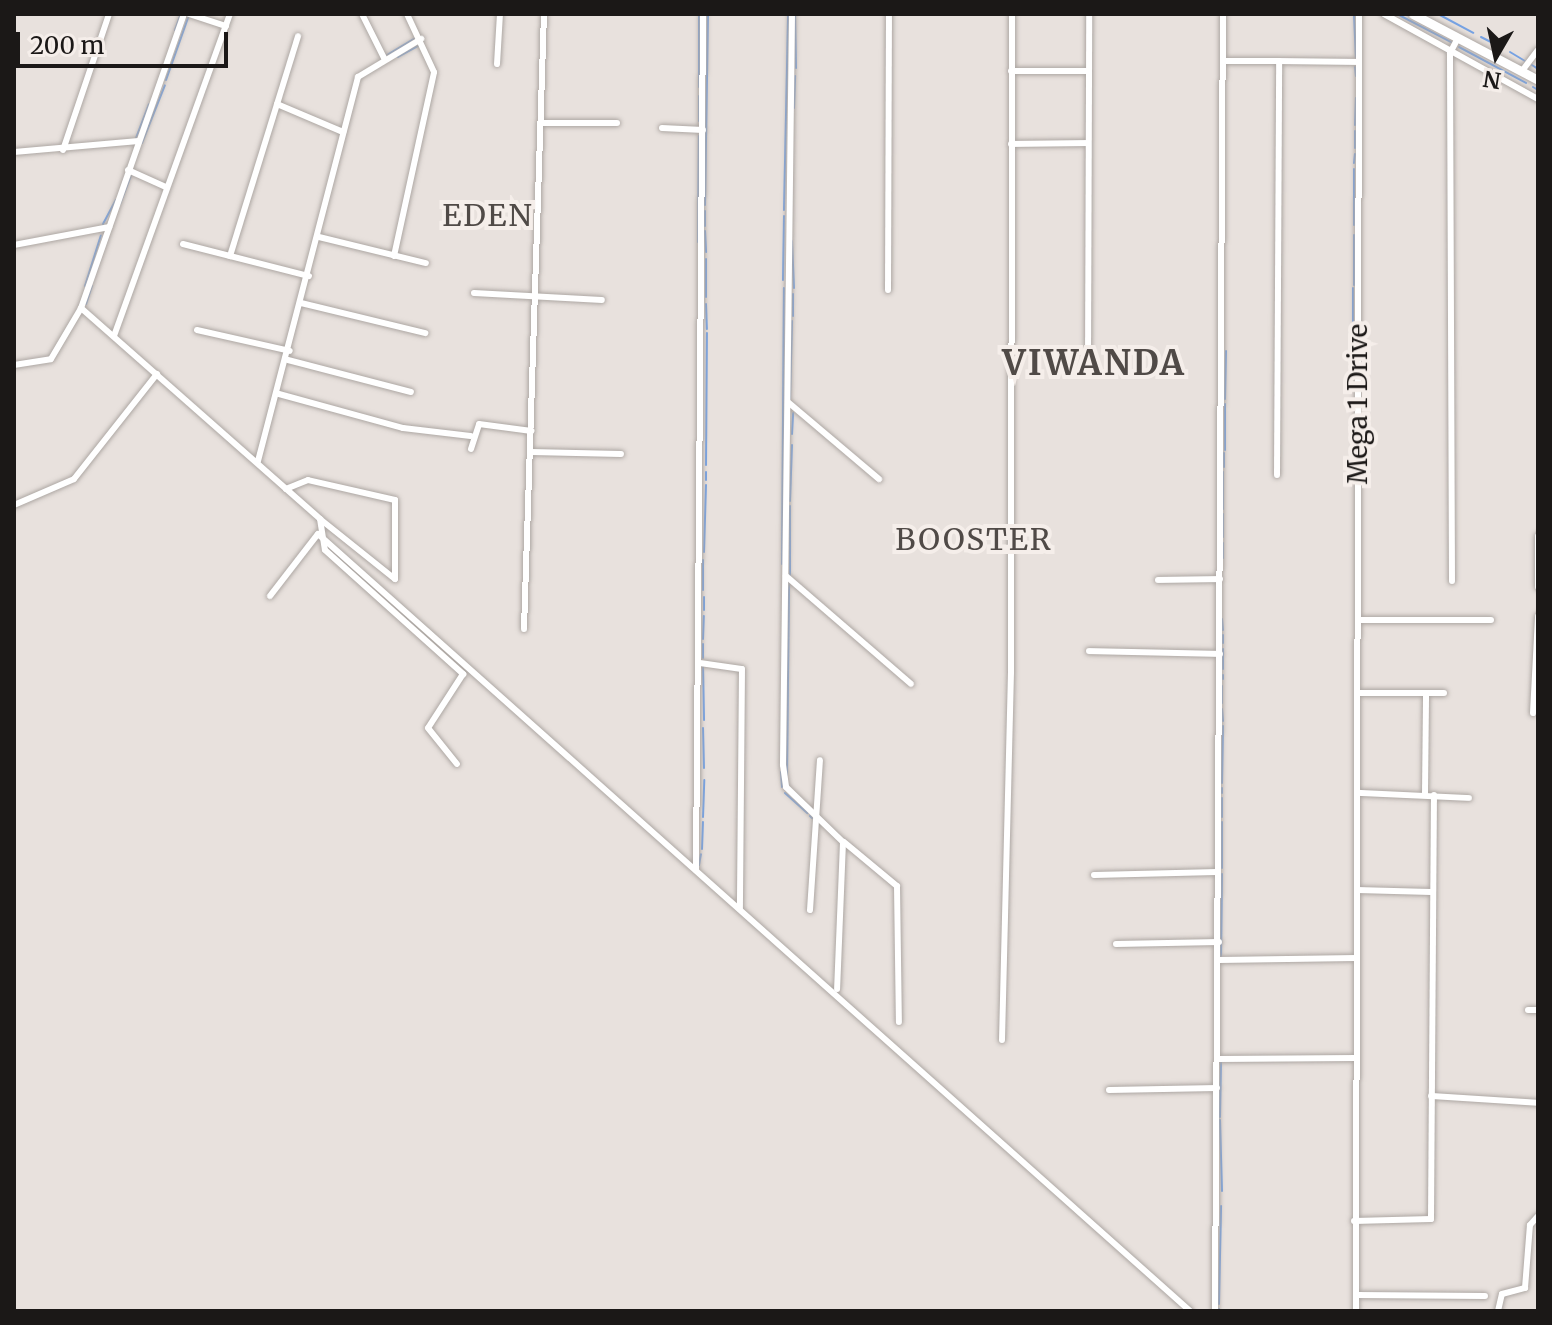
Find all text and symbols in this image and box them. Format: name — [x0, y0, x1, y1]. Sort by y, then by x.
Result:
scale bar — [20, 16, 232, 66]
north arrow — [1456, 16, 1536, 96]
text: 200 m — [30, 30, 104, 61]
text: N — [1481, 65, 1503, 95]
district label: EDEN — [442, 197, 534, 233]
street label: Mega 1 Drive — [1342, 324, 1374, 484]
district label: VIWANDA — [1002, 344, 1186, 384]
district label: BOOSTER — [895, 521, 1053, 557]

